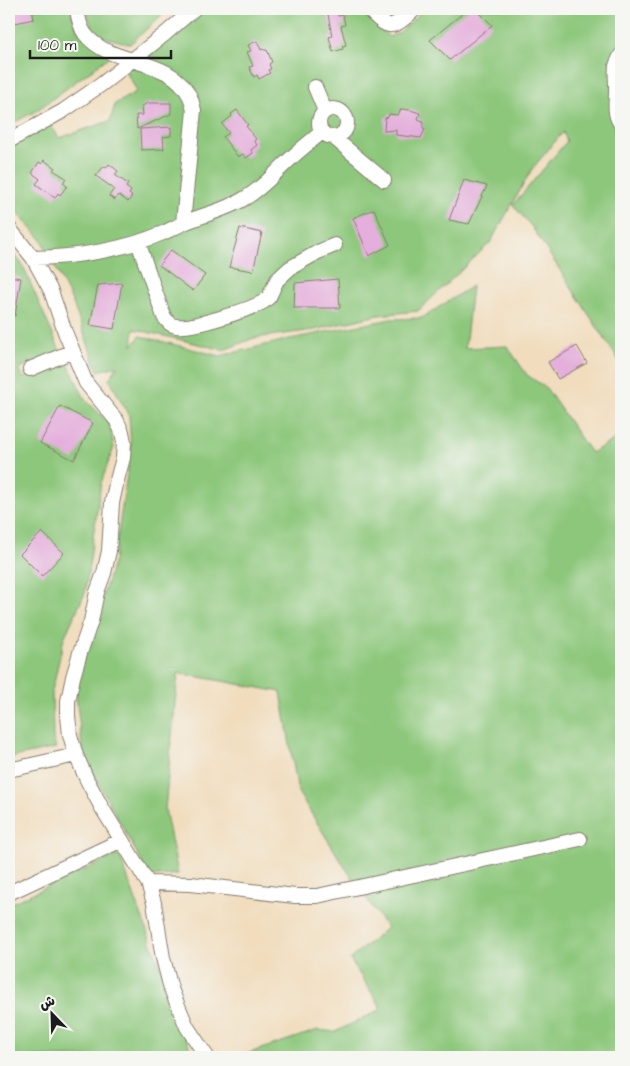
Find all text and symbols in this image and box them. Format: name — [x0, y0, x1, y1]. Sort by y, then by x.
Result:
scale bar — [30, 28, 171, 60]
text: 100 m — [38, 35, 77, 56]
north arrow — [28, 988, 78, 1038]
text: ش — [36, 991, 58, 1015]

